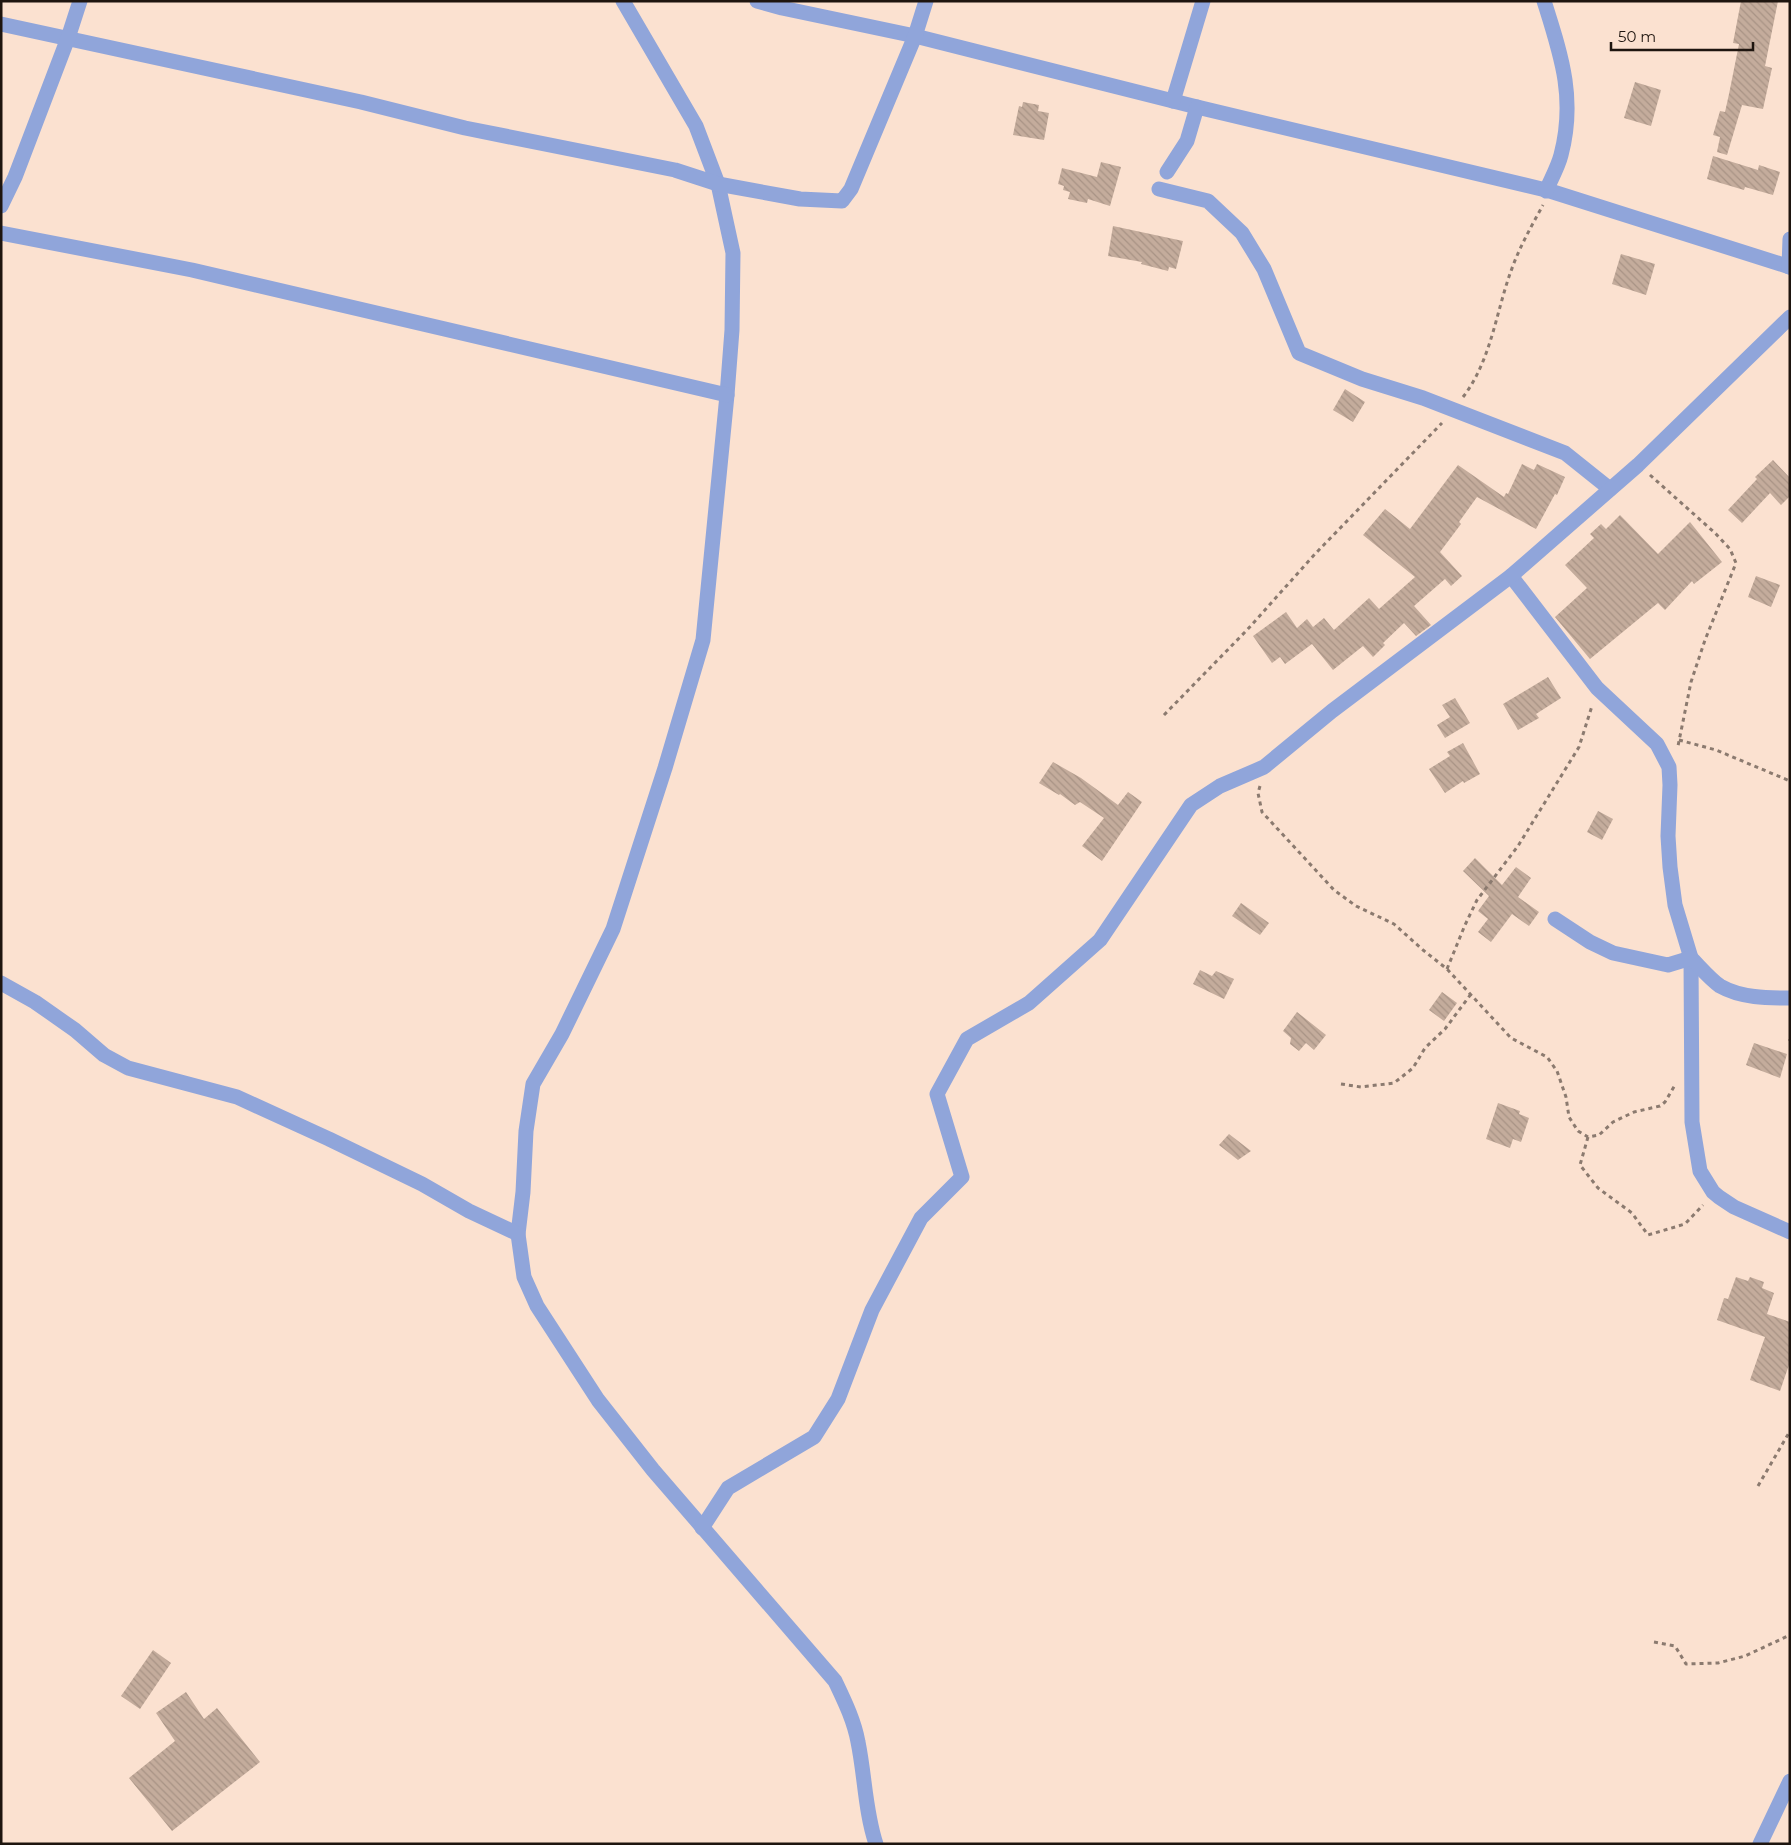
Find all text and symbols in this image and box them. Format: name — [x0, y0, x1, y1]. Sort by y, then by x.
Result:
scale bar — [1611, 20, 1754, 52]
text: 50 m — [1618, 27, 1656, 46]

